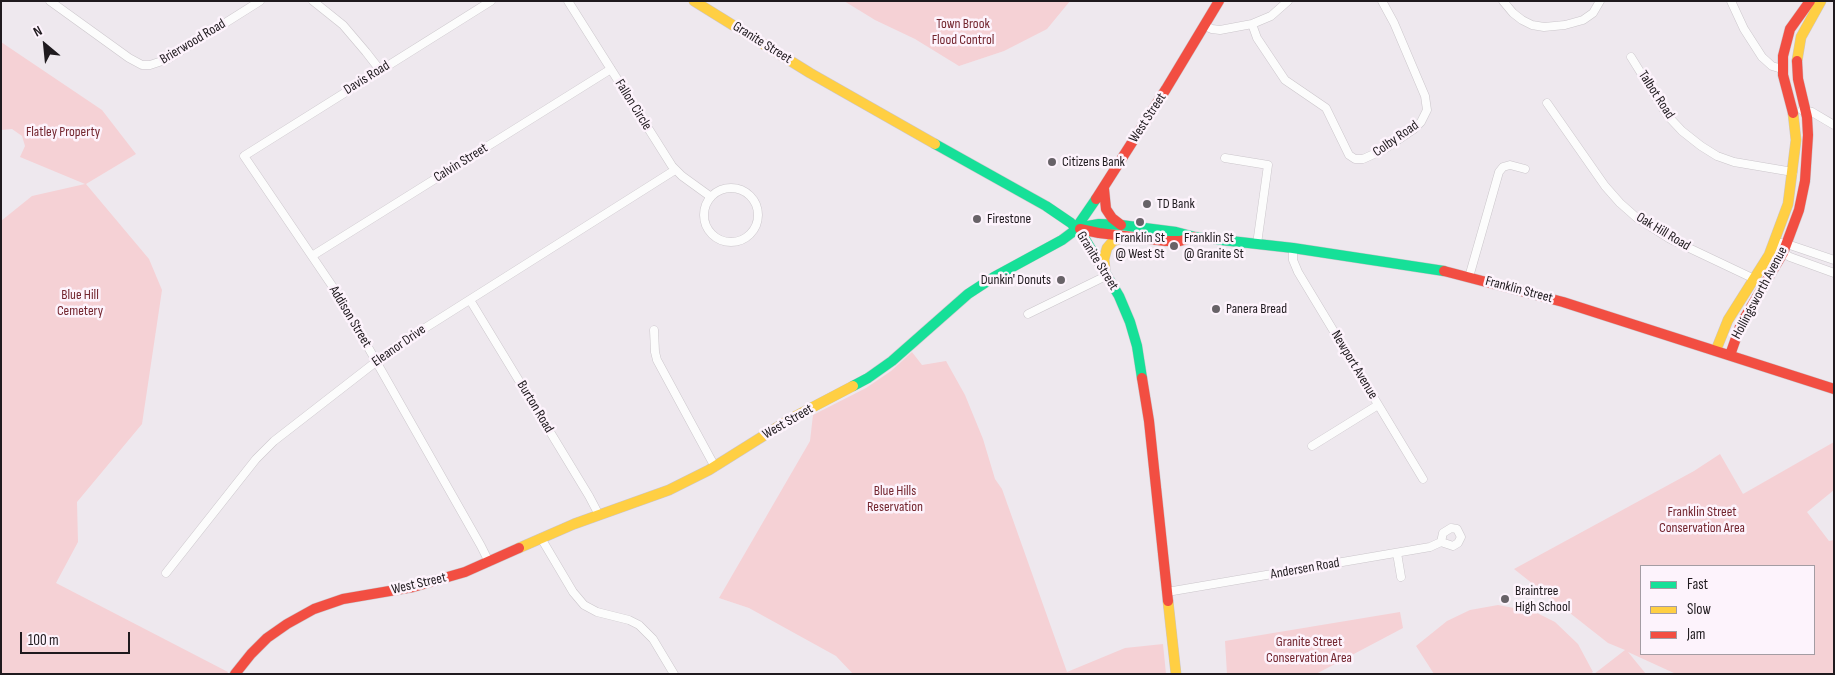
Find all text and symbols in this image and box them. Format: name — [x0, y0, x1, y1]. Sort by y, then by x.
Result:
street label: Brierwood Road — [157, 16, 229, 68]
park label: Town Brook Flood Control — [932, 16, 994, 48]
street label: Granite Street — [729, 18, 795, 68]
north arrow — [20, 20, 70, 70]
text: N — [30, 22, 45, 41]
street label: Davis Road — [341, 57, 393, 99]
street label: Talbot Road — [1634, 68, 1678, 122]
street label: Fallon Circle — [611, 77, 655, 133]
street label: West Street — [1126, 90, 1170, 146]
street label: Colby Road — [1370, 117, 1422, 161]
park label: Flatley Property — [26, 124, 100, 140]
street label: Calvin Street — [431, 140, 491, 186]
place label: Citizens Bank — [1062, 154, 1125, 170]
marker: Citizens Bank — [1046, 156, 1058, 168]
place label: TD Bank — [1157, 196, 1195, 212]
marker: TD Bank — [1141, 198, 1153, 210]
street label: Oak Hill Road — [1633, 209, 1693, 255]
place label: Firestone — [987, 211, 1031, 227]
marker: Firestone — [971, 213, 983, 225]
marker: Franklin St @ West St — [1134, 216, 1146, 228]
street label: Granite Street — [1072, 228, 1122, 294]
place label: Franklin St @ West St — [1115, 230, 1165, 262]
place label: Franklin St @ Granite St — [1184, 230, 1244, 262]
marker: Franklin St @ Granite St — [1168, 240, 1180, 252]
street label: Hollingsworth Avenue — [1729, 244, 1791, 342]
place label: Dunkin' Donuts — [981, 272, 1051, 288]
street label: Franklin Street — [1483, 273, 1555, 307]
marker: Dunkin' Donuts — [1055, 274, 1067, 286]
street label: Addison Street — [325, 283, 375, 351]
park label: Blue Hill Cemetery — [57, 287, 103, 320]
place label: Panera Bread — [1226, 301, 1287, 317]
marker: Panera Bread — [1210, 303, 1222, 315]
street label: Eleanor Drive — [369, 321, 429, 371]
street label: Newport Avenue — [1327, 328, 1381, 402]
street label: Burton Road — [513, 378, 557, 436]
street label: West Street — [760, 401, 816, 443]
park label: Blue Hills Reservation — [867, 483, 923, 516]
park label: Franklin Street Conservation Area — [1659, 504, 1745, 536]
street label: Andersen Road — [1269, 555, 1341, 583]
legend — [1640, 565, 1815, 655]
street label: West Street — [390, 570, 448, 598]
text: Fast — [1687, 575, 1708, 594]
place label: Braintree High School — [1515, 583, 1570, 616]
marker: Braintree High School — [1499, 593, 1511, 605]
text: Slow — [1687, 600, 1711, 619]
scale bar — [22, 622, 132, 654]
text: Jam — [1687, 625, 1705, 644]
text: 100 m — [28, 631, 59, 650]
park label: Granite Street Conservation Area — [1266, 634, 1352, 666]

